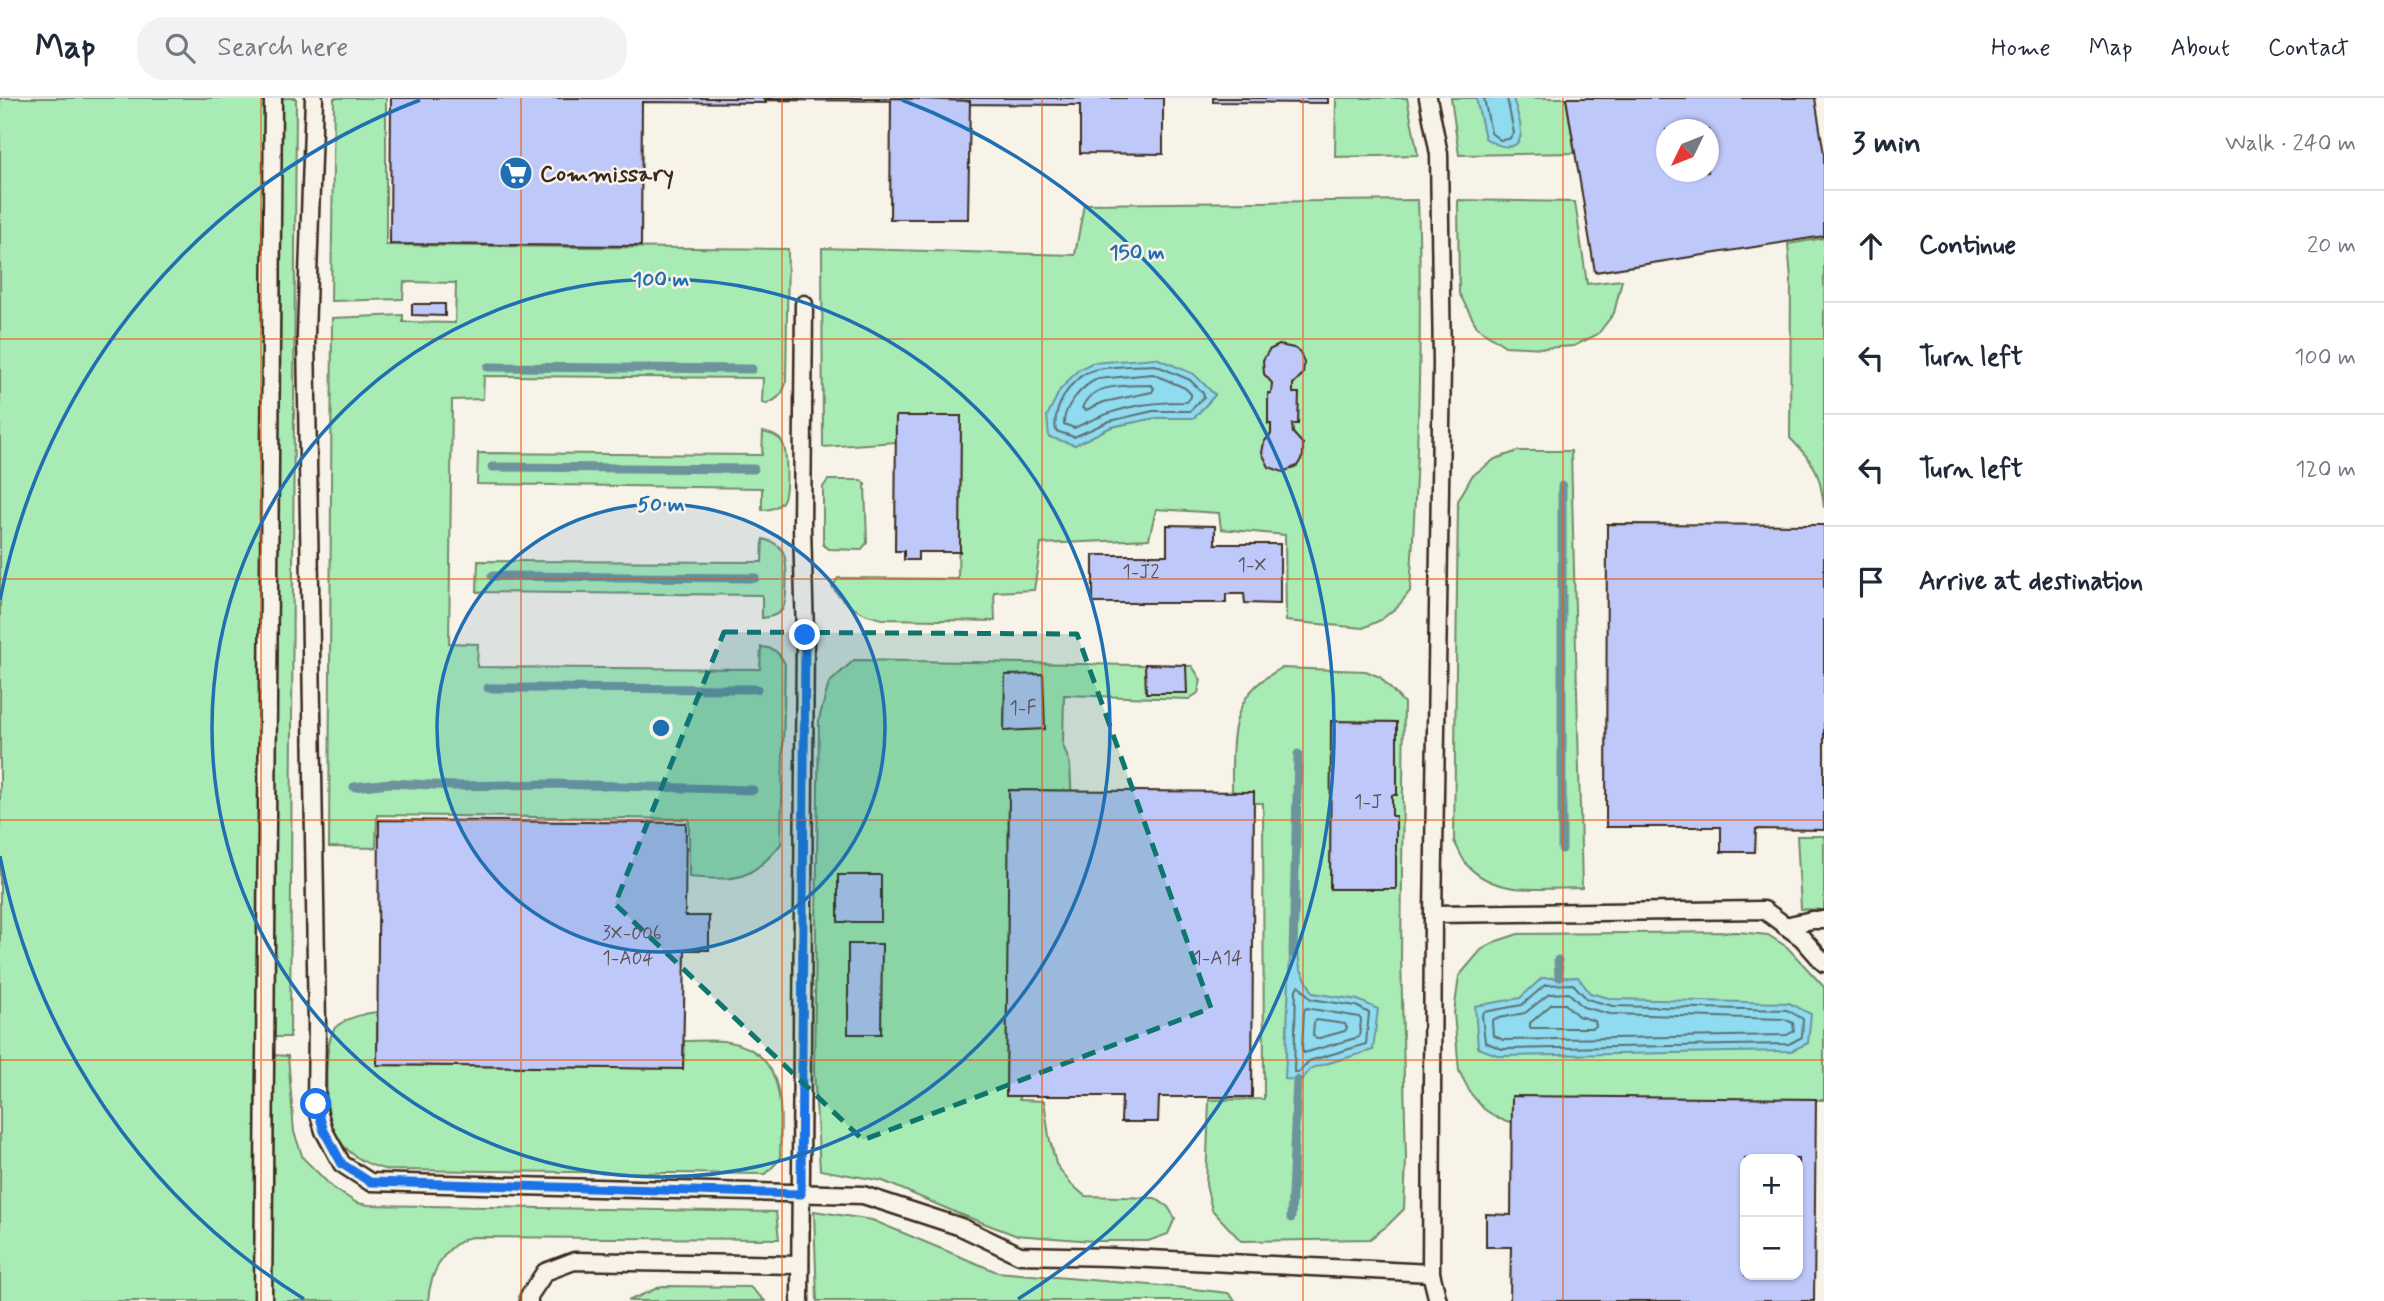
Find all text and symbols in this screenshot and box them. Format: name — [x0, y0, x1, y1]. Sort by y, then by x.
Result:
search box — [137, 17, 627, 80]
text: Map — [35, 26, 95, 70]
icon: search — [161, 29, 199, 67]
text: Search here — [217, 31, 348, 65]
text: Home — [1991, 33, 2051, 64]
text: Map — [2089, 33, 2133, 64]
text: About — [2171, 33, 2230, 64]
text: Contact — [2268, 33, 2349, 64]
north arrow — [1656, 119, 1719, 182]
text: 3 min — [1852, 124, 1921, 163]
text: Walk · 240 m — [2225, 129, 2356, 159]
supermarket icon: Commissary — [497, 154, 535, 192]
place label: Commissary — [540, 160, 674, 190]
icon: ahead — [1852, 227, 1890, 265]
text: Continue — [1919, 229, 2016, 263]
text: 20 m — [2307, 231, 2356, 261]
text: 150 m — [1109, 239, 1165, 267]
text: 100 m — [633, 266, 689, 294]
icon: left — [1852, 339, 1890, 377]
text: Turn left — [1919, 341, 2023, 375]
text: 100 m — [2294, 343, 2356, 373]
icon: left — [1852, 451, 1890, 489]
text: Turn left — [1919, 453, 2023, 487]
text: 120 m — [2295, 455, 2356, 485]
text: 50 m — [638, 491, 685, 519]
house number: 1-X — [1238, 553, 1267, 578]
house number: 1-J2 — [1122, 560, 1160, 585]
icon: arrive — [1852, 563, 1890, 601]
text: Arrive at destination — [1919, 565, 2143, 599]
route end — [789, 619, 820, 650]
house number: 1-F — [1009, 696, 1037, 721]
centre of rings — [649, 716, 673, 740]
house number: 1-J — [1354, 790, 1382, 815]
house number: 3X-006 — [602, 921, 662, 946]
house number: 1-A04 — [602, 946, 654, 971]
house number: 1-A14 — [1193, 946, 1243, 971]
route start — [300, 1088, 331, 1119]
map controls — [1740, 1154, 1803, 1280]
button: + — [1740, 1154, 1803, 1217]
button: − — [1740, 1217, 1803, 1280]

